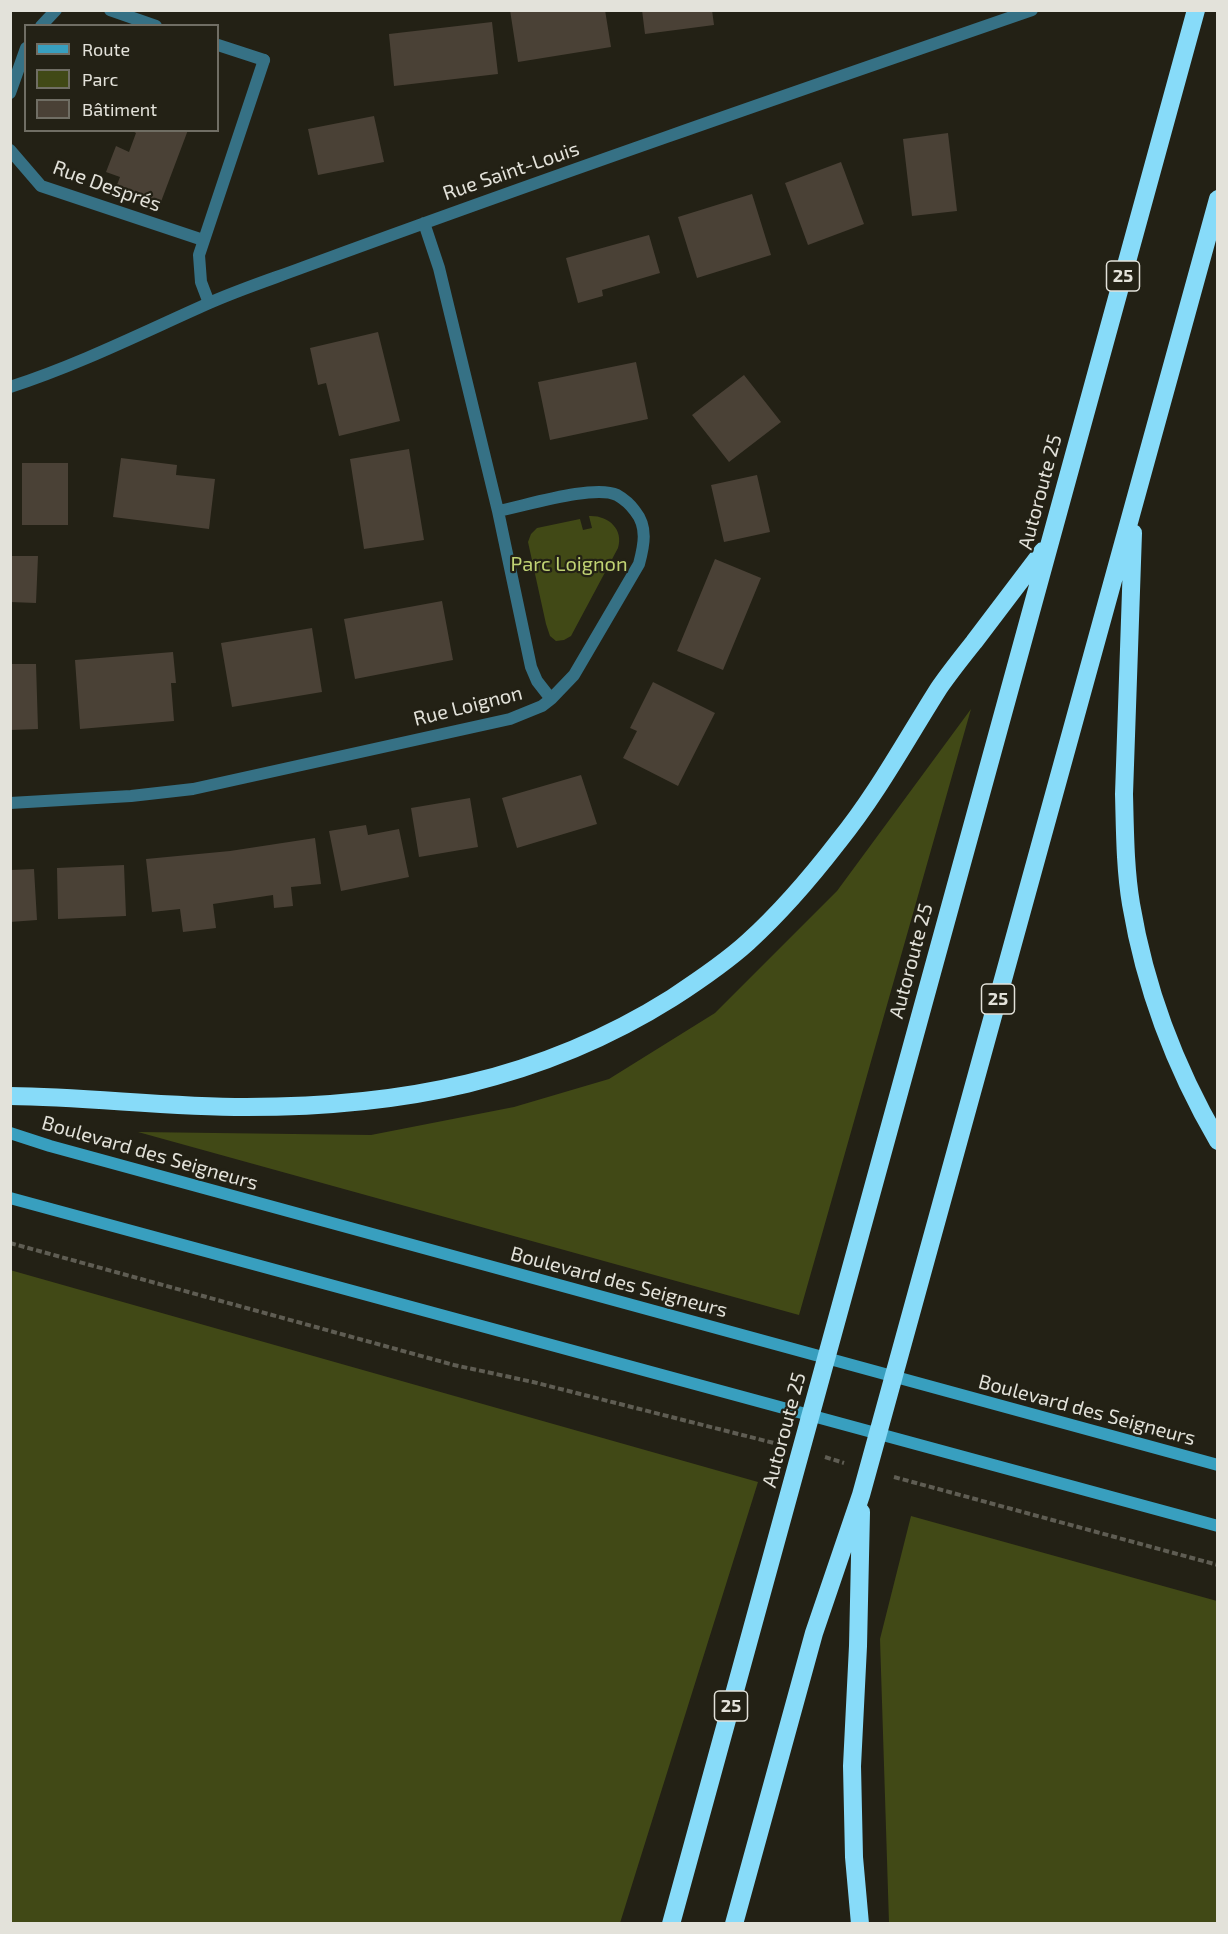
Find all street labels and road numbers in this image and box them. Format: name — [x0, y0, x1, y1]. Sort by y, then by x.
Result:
street label: Rue Saint-Louis — [440, 136, 582, 206]
street label: Rue Després — [50, 155, 164, 217]
road number: 25 — [1106, 261, 1140, 291]
street label: Autoroute 25 — [1013, 432, 1067, 552]
street label: Rue Loignon — [411, 681, 525, 731]
street label: Autoroute 25 — [884, 901, 938, 1021]
road number: 25 — [982, 984, 1014, 1014]
street label: Boulevard des Seigneurs — [39, 1111, 261, 1195]
street label: Boulevard des Seigneurs — [508, 1241, 730, 1323]
street label: Boulevard des Seigneurs — [976, 1369, 1198, 1451]
street label: Autoroute 25 — [757, 1370, 811, 1490]
road number: 25 — [714, 1691, 748, 1721]

